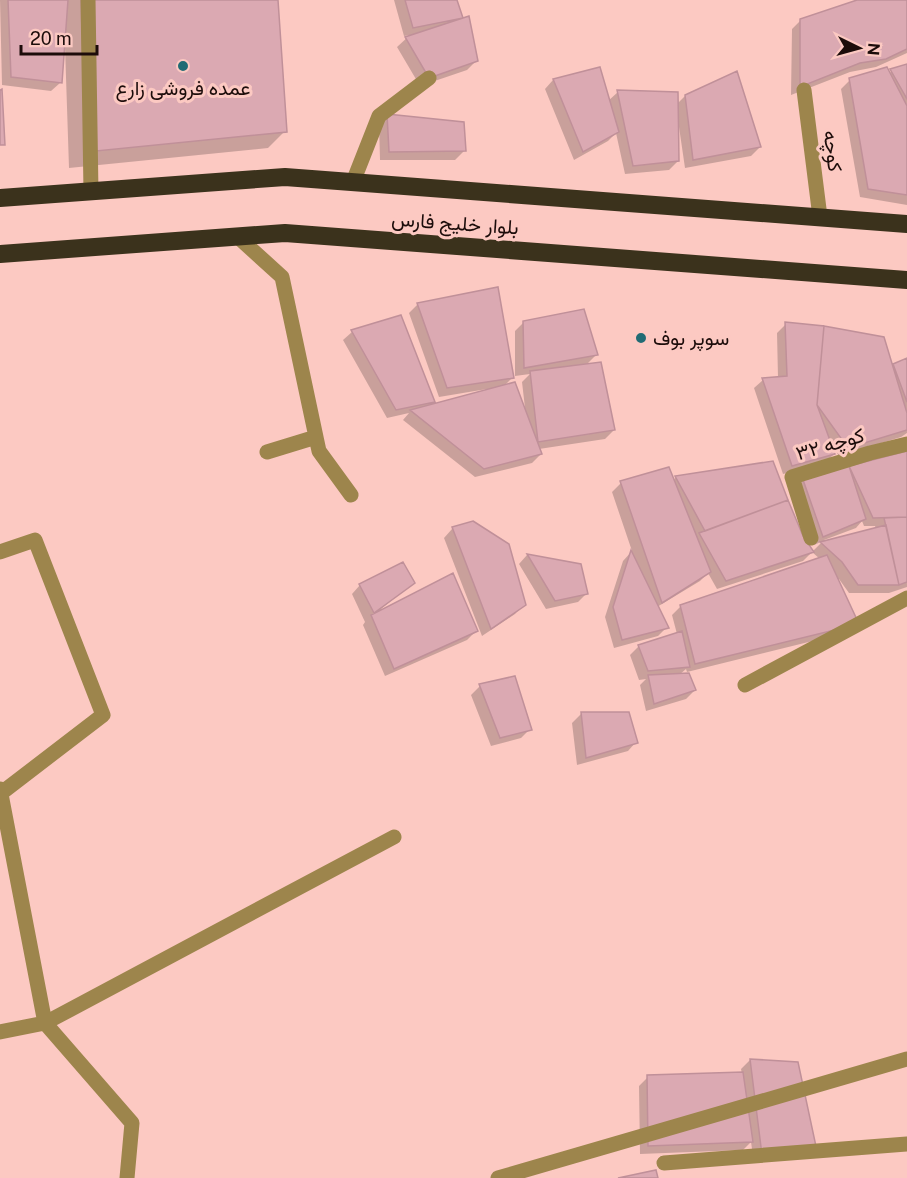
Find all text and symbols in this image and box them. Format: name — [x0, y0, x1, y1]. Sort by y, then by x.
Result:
scale bar — [21, 18, 98, 56]
north arrow — [829, 18, 889, 78]
text: 20 m — [30, 28, 72, 49]
text: N — [863, 42, 883, 56]
marker: عمده فروشی زارع — [176, 59, 190, 73]
place label: عمده فروشی زارع — [115, 76, 251, 102]
street label: کوچه — [817, 129, 847, 173]
street label: بلوار خلیج فارس — [390, 207, 519, 241]
place label: سوپر بوف — [653, 326, 729, 352]
marker: سوپر بوف — [634, 331, 648, 345]
street label: کوچه ۳۲ — [793, 423, 868, 467]

